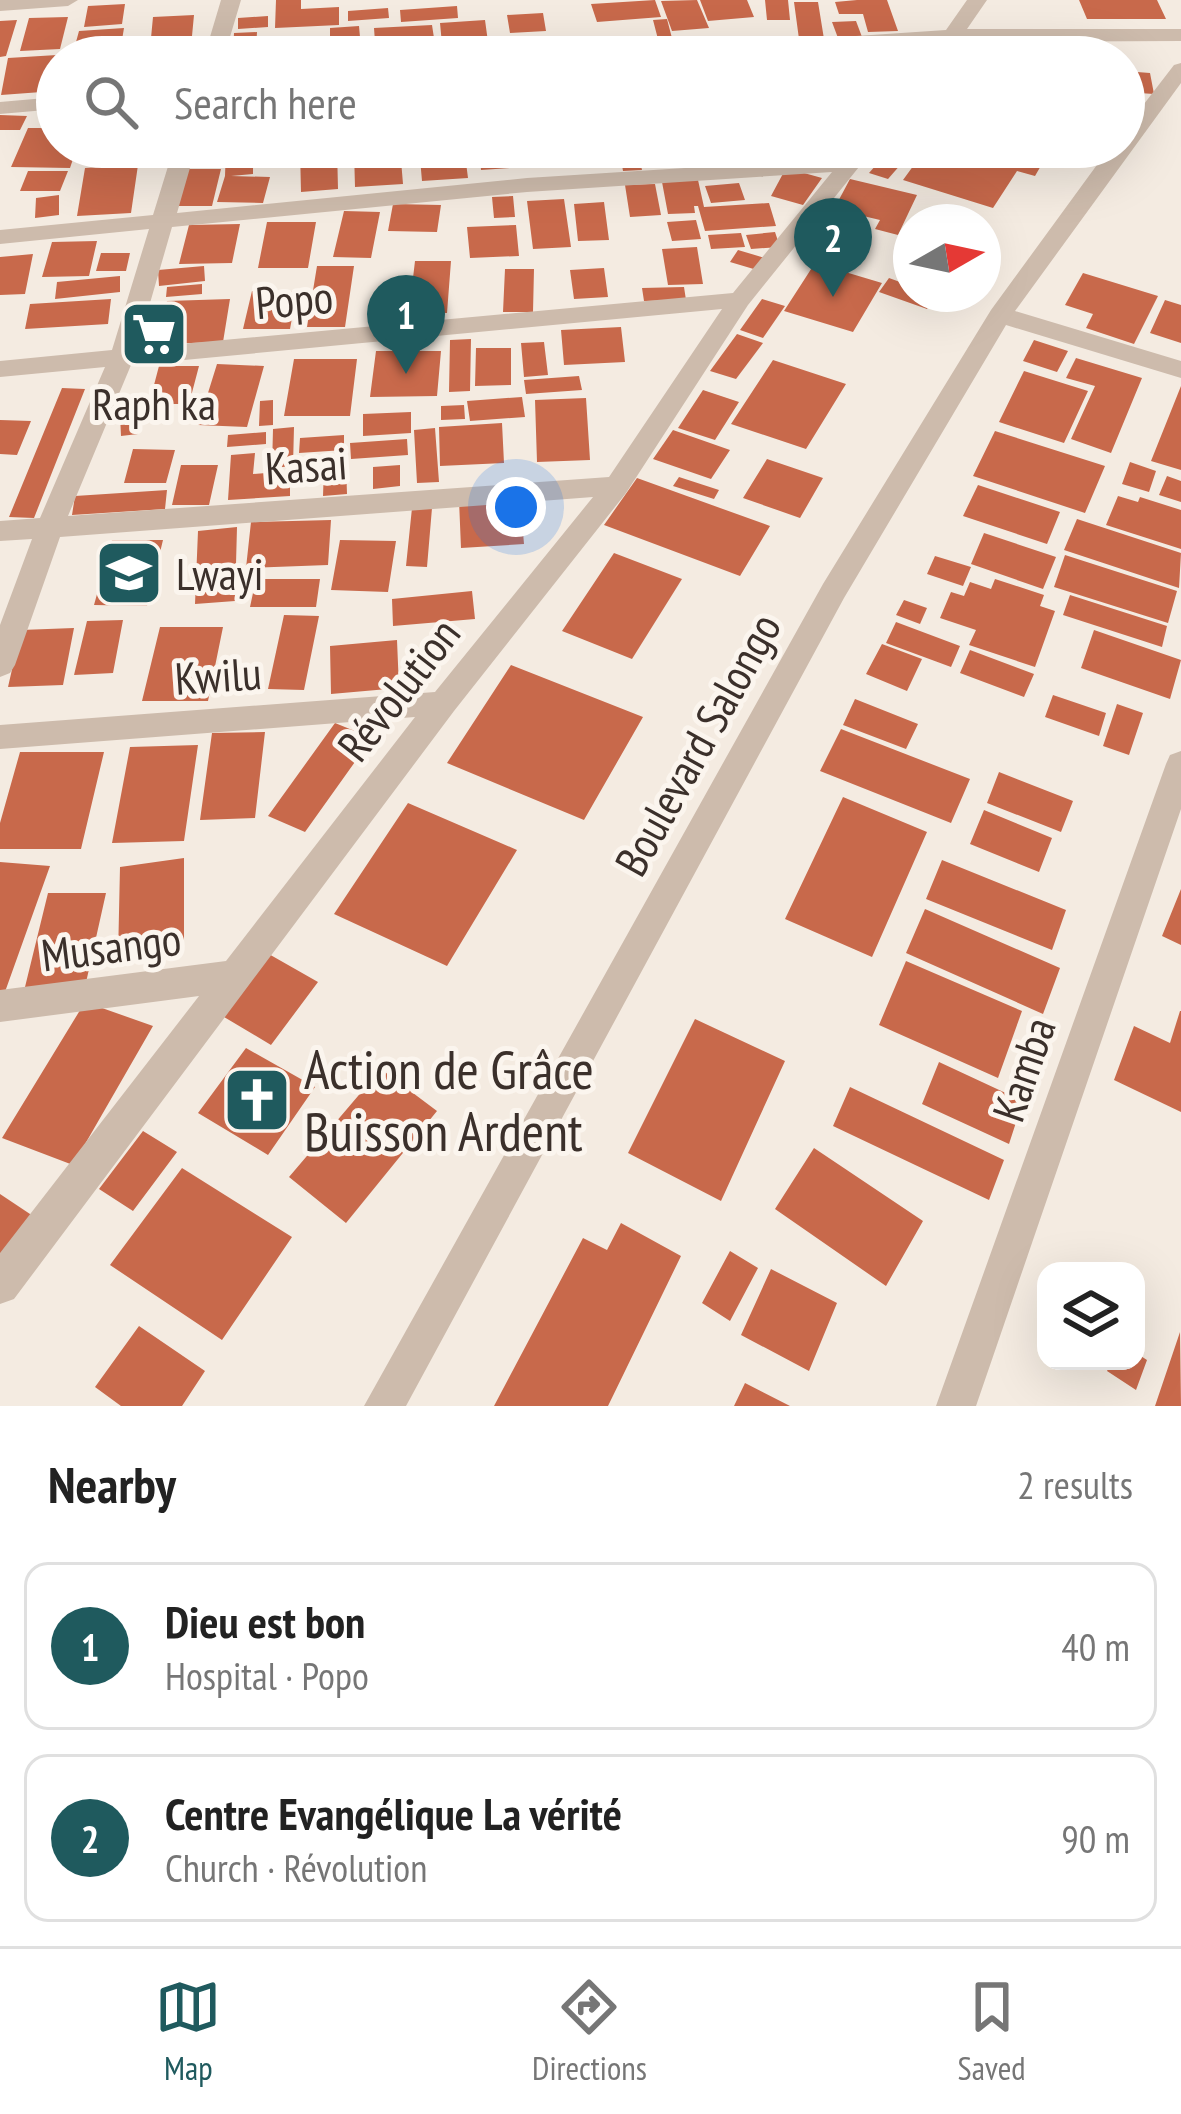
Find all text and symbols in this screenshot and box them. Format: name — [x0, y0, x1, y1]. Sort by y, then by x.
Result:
search box — [36, 36, 1145, 168]
icon: search — [78, 69, 144, 135]
text: Search here — [174, 73, 357, 131]
pin: 2 — [794, 198, 872, 297]
north arrow — [893, 204, 1001, 312]
street label: Popo — [253, 267, 335, 331]
pin: 1 — [367, 275, 445, 374]
supermarket icon: Raph ka — [119, 299, 189, 369]
place label: Raph ka — [92, 374, 216, 432]
street label: Kasai — [263, 433, 349, 497]
your location — [486, 477, 546, 537]
school or university icon: Lwayi — [94, 538, 164, 608]
place label: Lwayi — [176, 544, 263, 602]
street label: Boulevard Salongo — [601, 603, 793, 885]
street label: Révolution — [324, 606, 472, 772]
street label: Kwilu — [173, 643, 263, 707]
street label: Musango — [38, 909, 184, 983]
street label: Kamba — [978, 1009, 1068, 1129]
place label: Action de Grâce Buisson Ardent — [304, 1034, 594, 1166]
church icon: Action de Grâce Buisson Ardent — [222, 1065, 292, 1135]
map controls — [1037, 1262, 1145, 1370]
button: layers — [1037, 1262, 1145, 1370]
text: Nearby — [48, 1451, 176, 1517]
text: 2 results — [1017, 1459, 1133, 1510]
text: Dieu est bon — [165, 1592, 365, 1650]
text: 1 — [81, 1621, 99, 1672]
text: 40 m — [1061, 1621, 1130, 1672]
text: Hospital · Popo — [165, 1650, 369, 1701]
text: Centre Evangélique La vérité — [165, 1784, 622, 1842]
text: 2 — [81, 1813, 99, 1864]
text: 90 m — [1061, 1813, 1130, 1864]
text: Church · Révolution — [165, 1842, 427, 1893]
tab: Map — [155, 1974, 221, 2089]
tab: Directions — [532, 1974, 647, 2089]
tab: Saved — [958, 1974, 1026, 2089]

